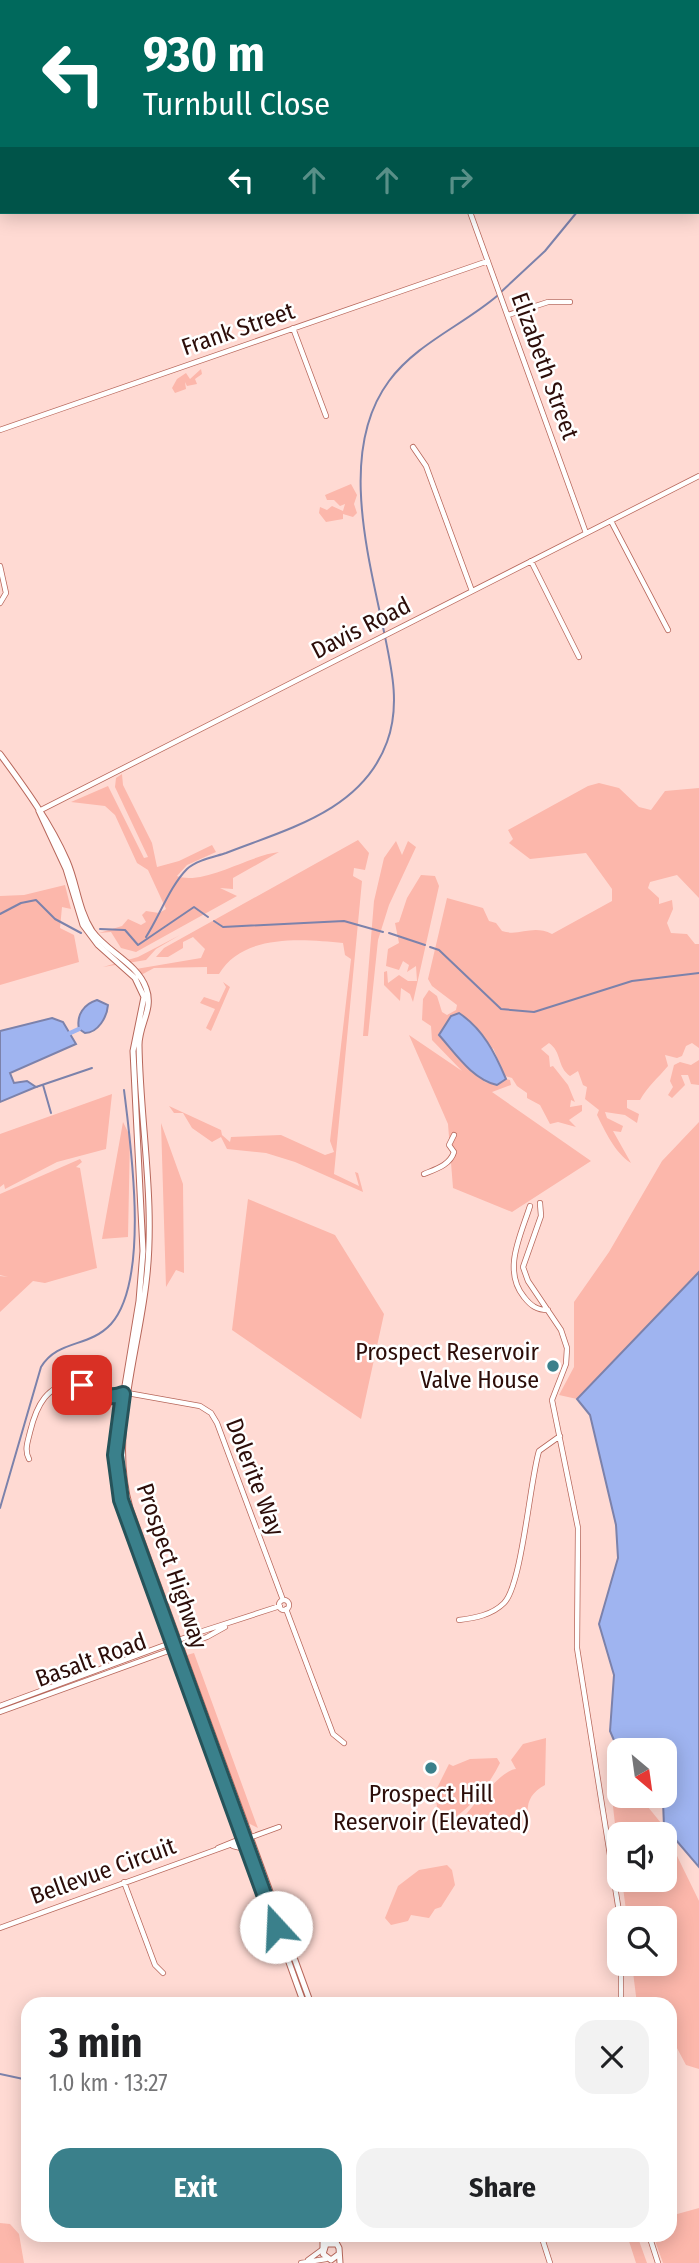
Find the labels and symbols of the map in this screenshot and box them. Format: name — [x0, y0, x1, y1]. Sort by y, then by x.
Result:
street label: Elizabeth Street — [505, 289, 585, 443]
street label: Frank Street — [178, 297, 298, 361]
street label: Davis Road — [307, 591, 415, 665]
place label: Prospect Reservoir Valve House — [355, 1338, 540, 1394]
pin — [52, 1355, 112, 1415]
marker: Prospect Reservoir Valve House — [545, 1358, 561, 1374]
street label: Dolerite Way — [220, 1414, 290, 1540]
street label: Prospect Highway — [131, 1480, 214, 1653]
street label: Basalt Road — [32, 1627, 150, 1693]
north arrow — [607, 1738, 677, 1808]
marker: Prospect Hill Reservoir (Elevated) — [423, 1760, 439, 1776]
place label: Prospect Hill Reservoir (Elevated) — [333, 1780, 529, 1836]
street label: Bellevue Circuit — [27, 1832, 180, 1910]
position arrow — [239, 1890, 313, 1964]

